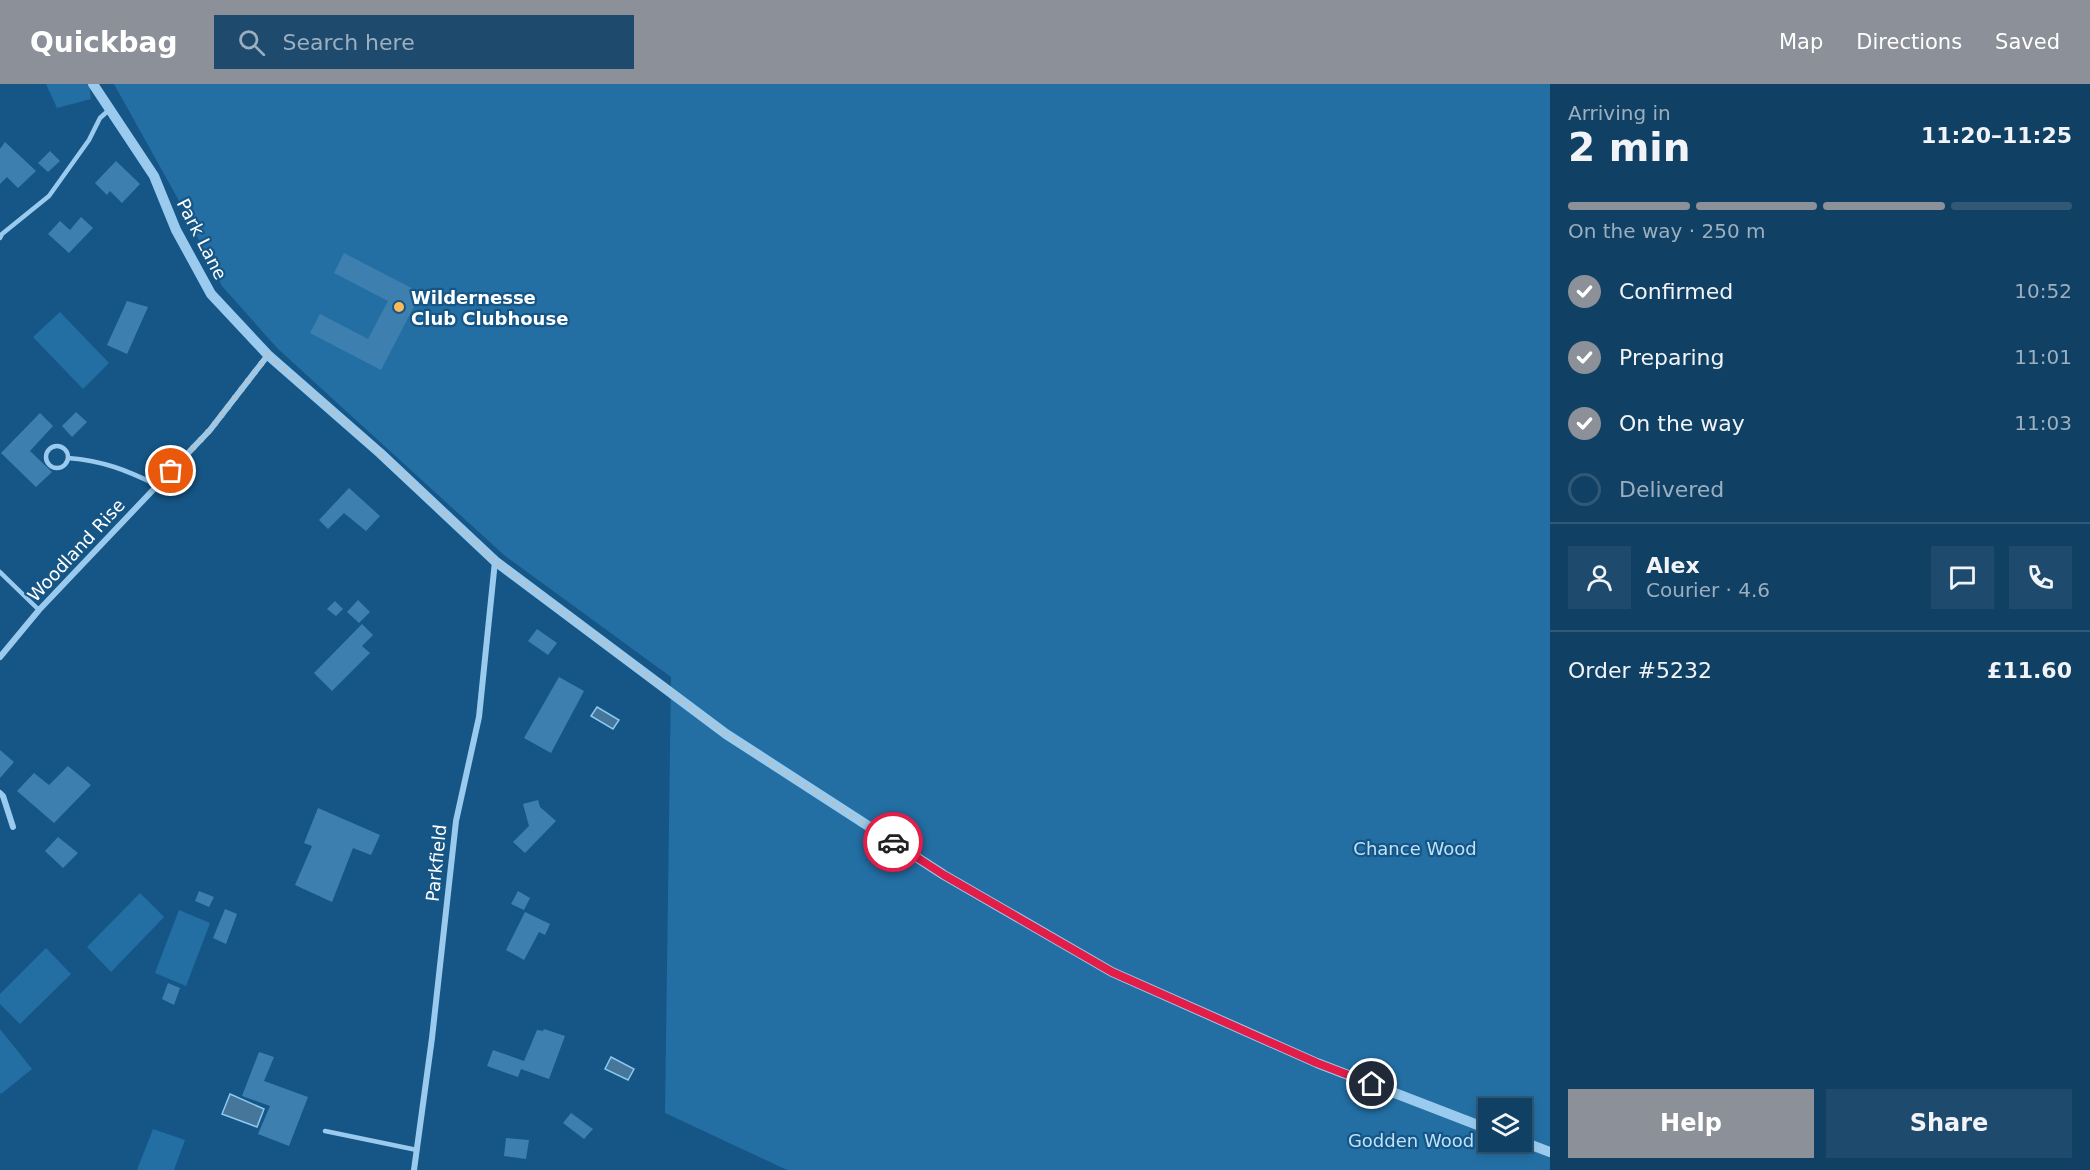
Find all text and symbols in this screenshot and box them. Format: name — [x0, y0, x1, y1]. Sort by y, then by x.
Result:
search box — [214, 15, 634, 69]
text: Quickbag — [30, 26, 178, 59]
icon: search — [235, 26, 268, 59]
text: Search here — [283, 30, 415, 55]
text: Map — [1779, 30, 1823, 54]
text: Directions — [1856, 30, 1962, 54]
text: Saved — [1995, 30, 2060, 54]
text: Arriving in — [1568, 101, 1671, 125]
text: 11:20–11:25 — [1921, 123, 2072, 148]
text: 2 min — [1568, 125, 1690, 170]
street label: Park Lane — [173, 195, 231, 283]
text: On the way · 250 m — [1568, 219, 1766, 243]
icon: check — [1568, 275, 1601, 308]
text: Confirmed — [1619, 279, 1733, 304]
text: 10:52 — [2014, 279, 2072, 303]
place label: Wildernesse Club Clubhouse — [411, 287, 568, 329]
marker: Wildernesse Club Clubhouse — [392, 300, 406, 314]
icon: check — [1568, 341, 1601, 374]
text: Preparing — [1619, 345, 1725, 370]
text: 11:01 — [2014, 345, 2072, 369]
icon: check — [1568, 407, 1601, 440]
text: On the way — [1619, 411, 1745, 436]
text: 11:03 — [2014, 411, 2072, 435]
pin — [145, 445, 196, 496]
icon: bag — [154, 454, 187, 487]
text: Delivered — [1619, 477, 1724, 502]
street label: Woodland Rise — [23, 494, 129, 606]
button: person — [1568, 546, 1631, 609]
button: chat — [1931, 546, 1994, 609]
button: phone — [2009, 546, 2072, 609]
text: Alex — [1646, 553, 1700, 578]
text: Courier · 4.6 — [1646, 578, 1770, 602]
text: Order #5232 — [1568, 658, 1712, 683]
text: £11.60 — [1987, 658, 2072, 683]
courier — [863, 812, 923, 872]
street label: Parkfield — [421, 823, 451, 903]
icon: car — [877, 826, 910, 859]
park label: Chance Wood — [1353, 838, 1477, 859]
pin — [1346, 1058, 1397, 1109]
icon: home — [1355, 1067, 1388, 1100]
button: Help — [1568, 1089, 1814, 1158]
button: Share — [1826, 1089, 2072, 1158]
map controls — [1478, 1098, 1532, 1152]
button: layers — [1478, 1098, 1532, 1152]
park label: Godden Wood — [1348, 1130, 1474, 1151]

